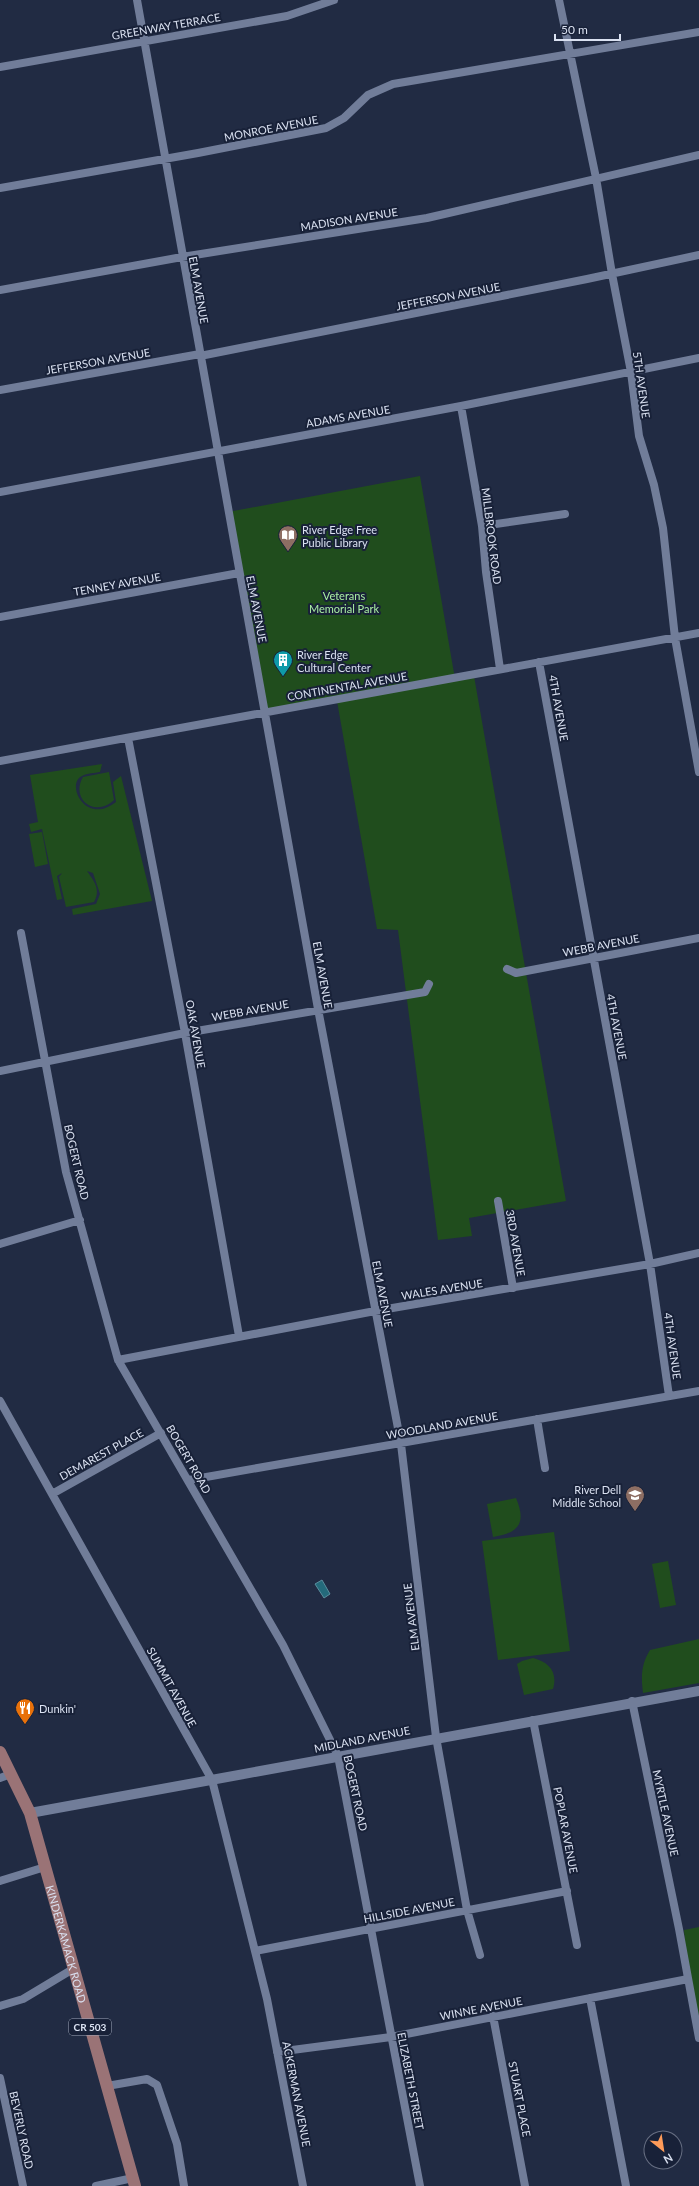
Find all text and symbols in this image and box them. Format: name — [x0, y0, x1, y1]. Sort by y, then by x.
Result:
street label: GREENWAY TERRACE — [111, 10, 221, 42]
scale bar — [555, 16, 620, 42]
text: 50 m — [561, 22, 588, 37]
street label: MONROE AVENUE — [223, 113, 319, 143]
street label: MADISON AVENUE — [299, 205, 399, 233]
street label: ELM AVENUE — [187, 255, 211, 325]
street label: JEFFERSON AVENUE — [395, 280, 501, 312]
street label: JEFFERSON AVENUE — [45, 345, 151, 377]
street label: 5TH AVENUE — [631, 351, 653, 419]
street label: ADAMS AVENUE — [305, 402, 391, 430]
street label: MILLBROOK ROAD — [480, 487, 504, 585]
place label: River Edge Free Public Library — [302, 523, 377, 549]
library icon: River Edge Free Public Library — [277, 524, 299, 552]
street label: TENNEY AVENUE — [72, 570, 162, 598]
street label: ELM AVENUE — [244, 574, 270, 644]
park label: Veterans Memorial Park — [309, 589, 379, 615]
place label: River Edge Cultural Center — [297, 648, 371, 674]
building icon: River Edge Cultural Center — [272, 649, 294, 677]
street label: CONTINENTAL AVENUE — [286, 669, 408, 703]
street label: 4TH AVENUE — [547, 674, 571, 742]
street label: WEBB AVENUE — [562, 931, 640, 959]
street label: ELM AVENUE — [311, 940, 335, 1010]
street label: 4TH AVENUE — [604, 993, 630, 1061]
street label: WEBB AVENUE — [211, 997, 289, 1023]
street label: OAK AVENUE — [184, 999, 208, 1069]
street label: BOGERT ROAD — [62, 1123, 92, 1201]
street label: 3RD AVENUE — [504, 1209, 528, 1277]
street label: ELM AVENUE — [370, 1259, 396, 1329]
street label: WALES AVENUE — [400, 1276, 484, 1302]
street label: 4TH AVENUE — [662, 1312, 684, 1380]
street label: WOODLAND AVENUE — [385, 1409, 499, 1441]
street label: BOGERT ROAD — [164, 1422, 214, 1496]
street label: DEMAREST PLACE — [57, 1426, 145, 1482]
place label: River Dell Middle School — [552, 1483, 621, 1509]
school or university icon: River Dell Middle School — [624, 1484, 646, 1512]
street label: ELM AVENUE — [400, 1582, 422, 1652]
street label: SUMMIT AVENUE — [145, 1645, 199, 1729]
restaurant icon: Dunkin' — [14, 1697, 36, 1725]
place label: Dunkin' — [39, 1702, 76, 1715]
street label: MIDLAND AVENUE — [313, 1723, 411, 1755]
street label: BOGERT ROAD — [342, 1754, 370, 1832]
street label: MYRTLE AVENUE — [650, 1769, 682, 1857]
street label: POPLAR AVENUE — [551, 1786, 581, 1874]
street label: KINDERKAMACK ROAD — [44, 1884, 90, 2004]
street label: HILLSIDE AVENUE — [362, 1895, 456, 1925]
street label: WINNE AVENUE — [439, 1994, 523, 2022]
road number: CR 503 — [69, 2019, 111, 2035]
street label: ELIZABETH STREET — [395, 2031, 427, 2131]
street label: ACKERMAN AVENUE — [280, 2040, 314, 2148]
street label: STUART PLACE — [506, 2060, 534, 2138]
street label: BEVERLY ROAD — [7, 2090, 37, 2170]
north arrow — [643, 2130, 683, 2170]
text: N — [661, 2151, 675, 2167]

